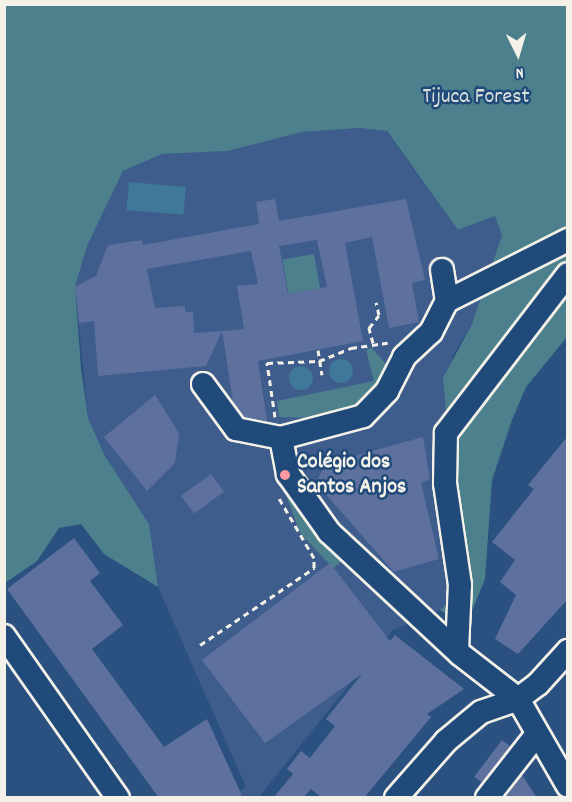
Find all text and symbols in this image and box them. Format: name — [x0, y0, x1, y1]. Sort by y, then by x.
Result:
north arrow — [488, 24, 548, 84]
text: N — [515, 61, 525, 84]
park label: Tijuca Forest — [422, 85, 530, 111]
place label: Colégio dos Santos Anjos — [297, 449, 406, 500]
marker: Colégio dos Santos Anjos — [278, 468, 292, 482]

